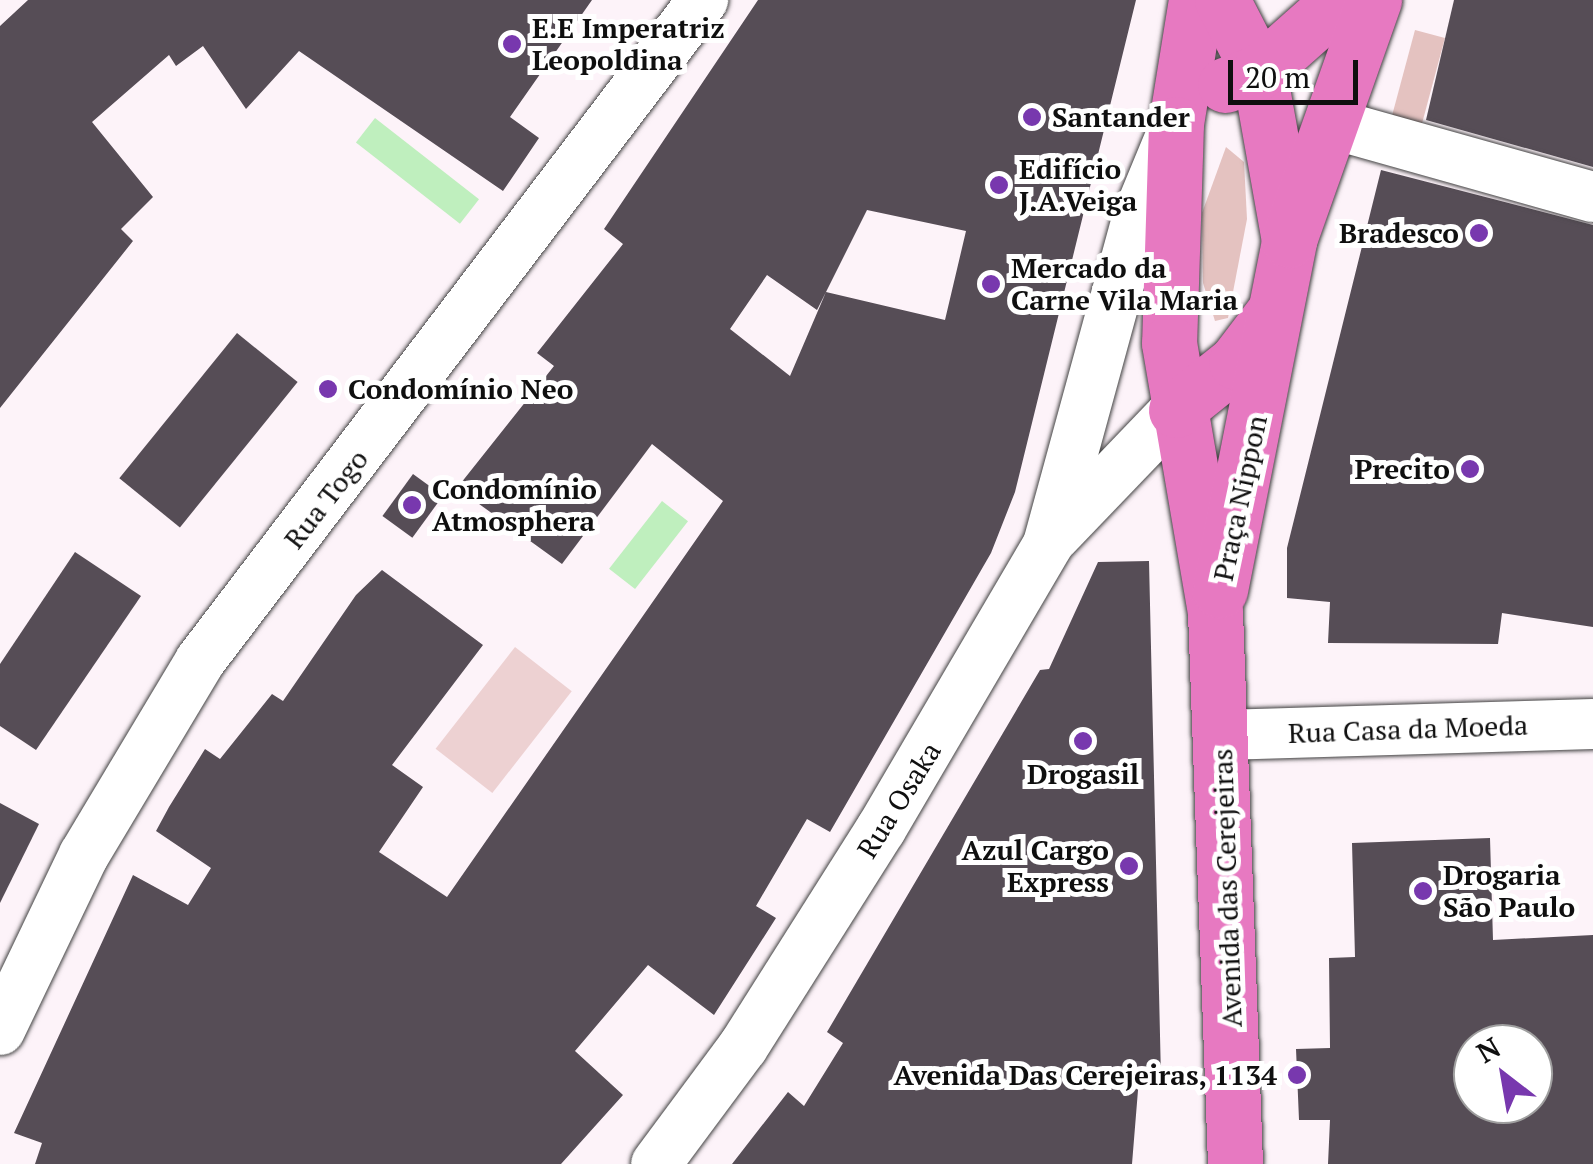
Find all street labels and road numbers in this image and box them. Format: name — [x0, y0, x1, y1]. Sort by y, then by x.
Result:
street label: Praça Nippon — [1206, 412, 1274, 584]
street label: Rua Togo — [277, 443, 375, 555]
street label: Rua Casa da Moeda — [1287, 708, 1529, 750]
street label: Rua Osaka — [850, 736, 948, 864]
street label: Avenida das Cerejeiras — [1205, 748, 1249, 1028]

